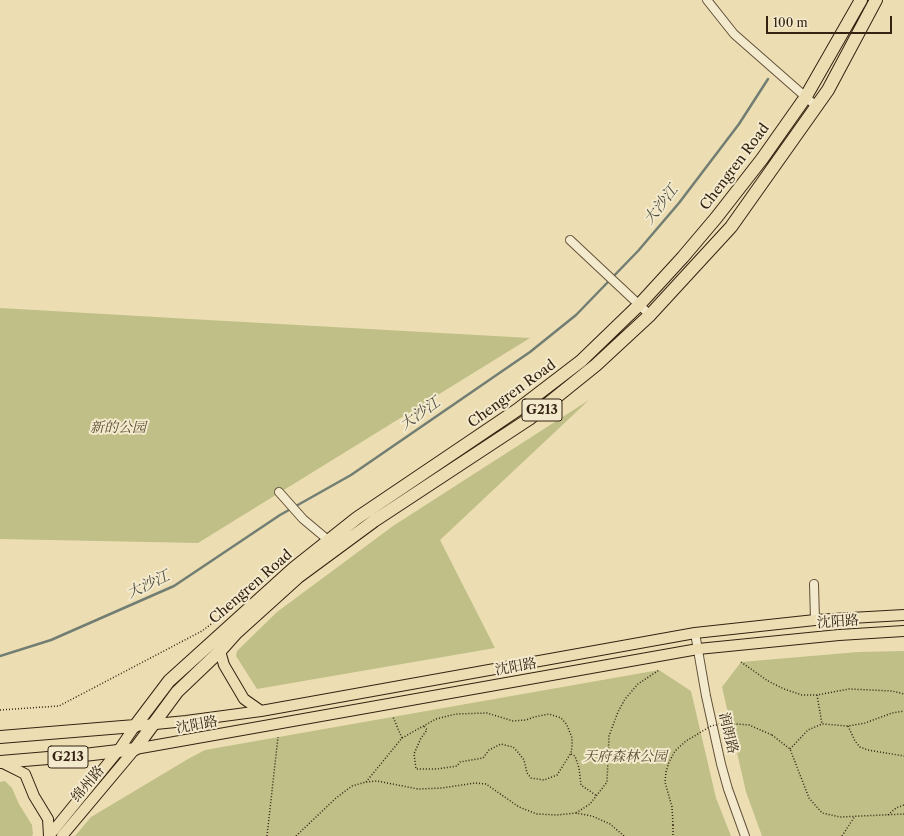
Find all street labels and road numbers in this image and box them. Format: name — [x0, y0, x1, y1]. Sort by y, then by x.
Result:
street label: Chengren Road — [697, 120, 773, 214]
street label: Chengren Road — [465, 357, 559, 431]
road number: G213 — [522, 399, 562, 421]
street label: Chengren Road — [206, 546, 296, 628]
street label: 沈阳路 — [816, 612, 860, 632]
street label: 沈阳路 — [494, 655, 538, 679]
street label: 润朗路 — [715, 711, 741, 755]
street label: 沈阳路 — [175, 713, 219, 737]
road number: G213 — [48, 746, 88, 768]
street label: 绵州路 — [68, 763, 108, 805]

